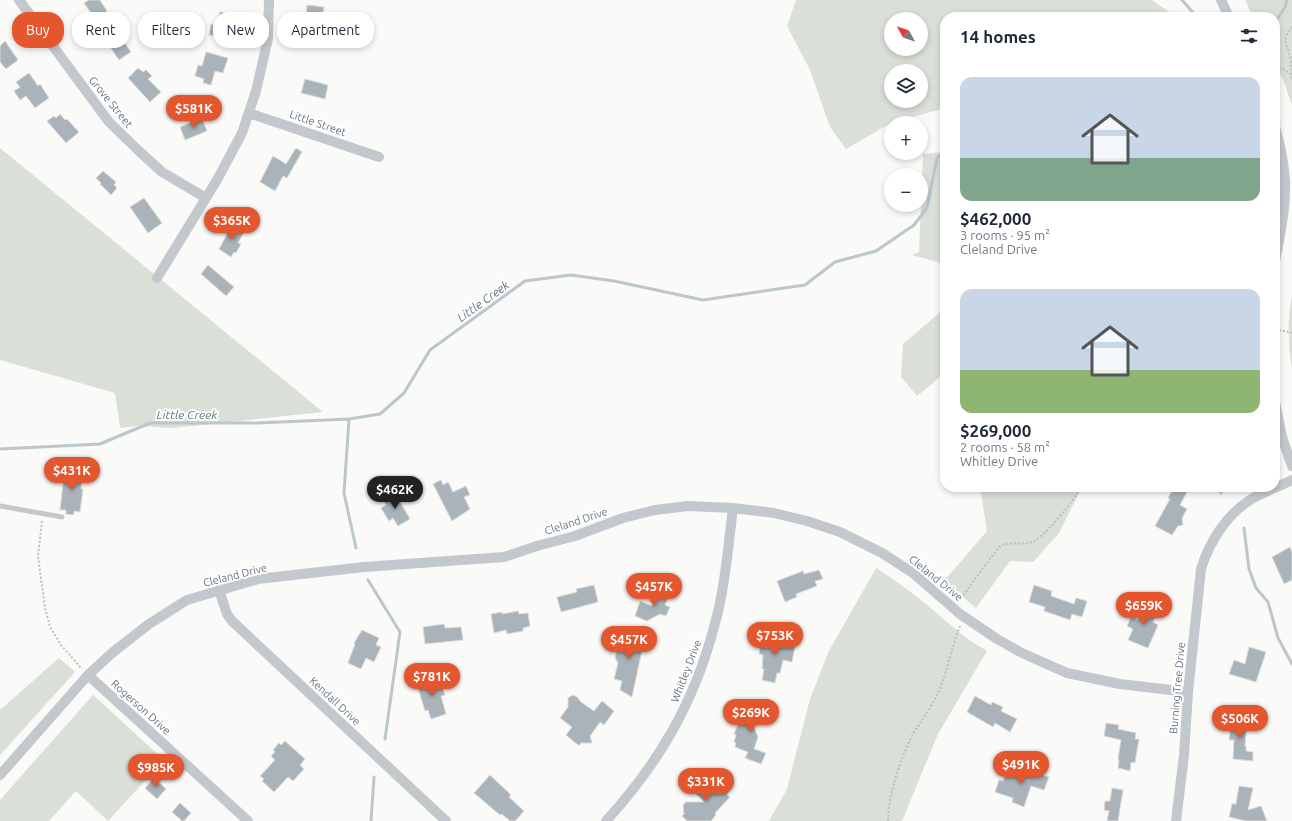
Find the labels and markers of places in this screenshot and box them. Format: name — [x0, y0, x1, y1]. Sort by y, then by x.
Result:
pin: $581K — [166, 95, 222, 129]
pin: $365K — [204, 207, 260, 241]
pin: $431K — [44, 457, 100, 491]
pin: $462K — [367, 476, 423, 510]
pin: $457K — [626, 573, 682, 607]
pin: $659K — [1116, 592, 1172, 626]
pin: $753K — [747, 622, 803, 656]
pin: $457K — [601, 626, 657, 660]
pin: $781K — [404, 663, 460, 697]
pin: $269K — [723, 699, 779, 733]
pin: $506K — [1212, 705, 1268, 739]
pin: $491K — [993, 751, 1049, 785]
pin: $985K — [128, 754, 184, 788]
pin: $331K — [678, 768, 734, 802]

